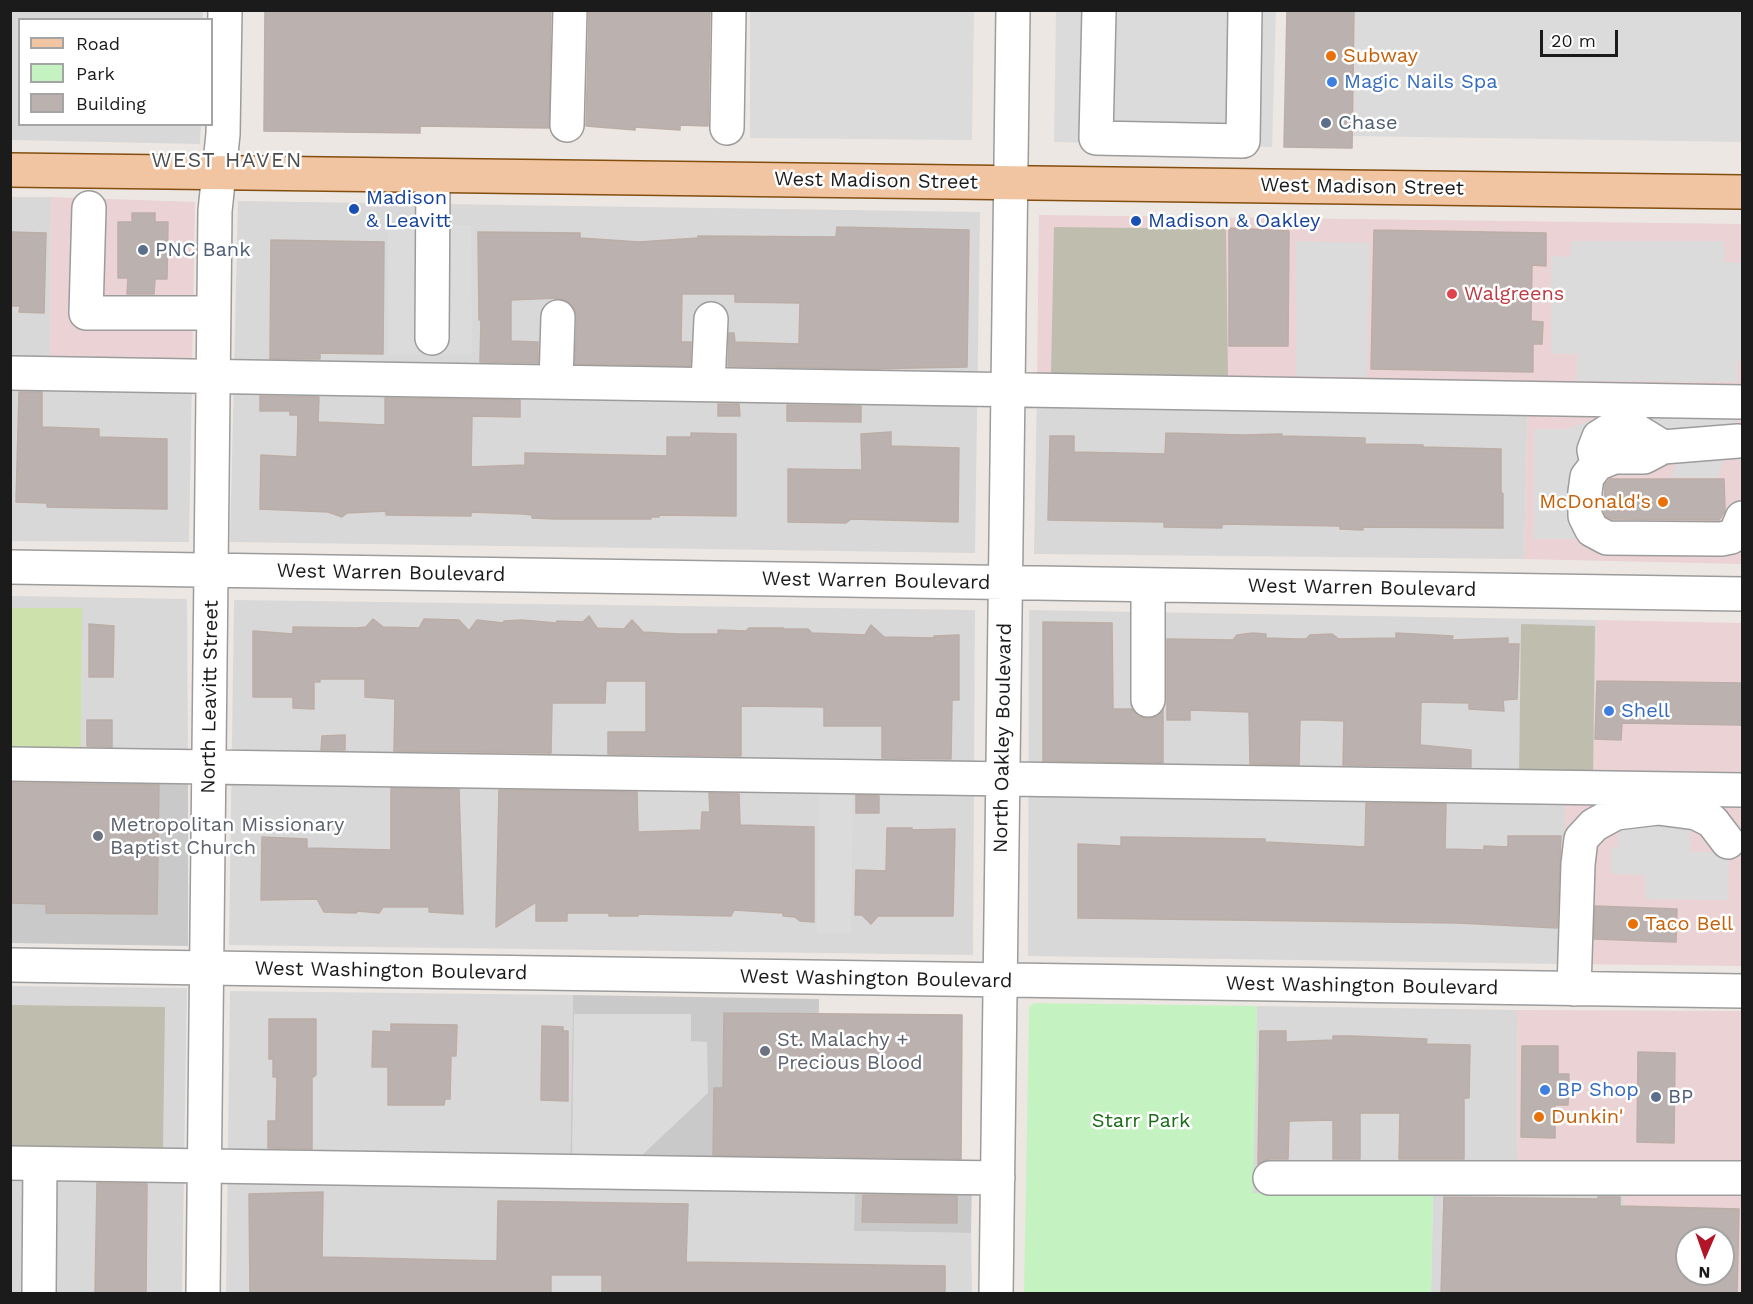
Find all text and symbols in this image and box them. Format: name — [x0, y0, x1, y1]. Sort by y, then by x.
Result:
legend — [18, 18, 213, 126]
scale bar — [1543, 18, 1621, 56]
text: 20 m — [1551, 30, 1596, 51]
text: Road — [76, 33, 120, 54]
place label: Subway — [1343, 44, 1418, 68]
marker: Subway — [1324, 49, 1338, 63]
text: Park — [76, 63, 115, 84]
place label: Magic Nails Spa — [1344, 70, 1498, 94]
marker: Magic Nails Spa — [1325, 75, 1339, 89]
text: Building — [76, 93, 146, 114]
place label: Chase — [1338, 111, 1397, 135]
marker: Chase — [1319, 116, 1333, 130]
district label: WEST HAVEN — [151, 148, 303, 174]
street label: West Madison Street — [774, 167, 978, 195]
street label: West Madison Street — [1260, 173, 1464, 201]
place label: Madison & Leavitt — [366, 186, 451, 233]
marker: Madison & Leavitt — [347, 202, 361, 216]
place label: Madison & Oakley — [1148, 209, 1320, 233]
marker: Madison & Oakley — [1129, 214, 1143, 228]
place label: PNC Bank — [155, 238, 251, 262]
marker: PNC Bank — [136, 243, 150, 257]
place label: Walgreens — [1464, 282, 1564, 306]
marker: Walgreens — [1445, 287, 1459, 301]
place label: McDonald's — [1539, 490, 1651, 514]
marker: McDonald's — [1656, 495, 1670, 509]
street label: West Warren Boulevard — [276, 559, 506, 587]
street label: West Warren Boulevard — [761, 567, 991, 595]
street label: West Warren Boulevard — [1247, 574, 1477, 602]
street label: North Leavitt Street — [196, 600, 224, 794]
street label: North Oakley Boulevard — [989, 623, 1017, 853]
place label: Shell — [1621, 699, 1670, 723]
marker: Shell — [1602, 704, 1616, 718]
place label: Metropolitan Missionary Baptist Church — [110, 813, 344, 860]
marker: Metropolitan Missionary Baptist Church — [91, 829, 105, 843]
place label: Taco Bell — [1645, 912, 1733, 936]
marker: Taco Bell — [1626, 917, 1640, 931]
street label: West Washington Boulevard — [254, 957, 528, 985]
street label: West Washington Boulevard — [739, 965, 1013, 993]
street label: West Washington Boulevard — [1225, 972, 1499, 1000]
place label: St. Malachy + Precious Blood — [777, 1028, 923, 1075]
marker: St. Malachy + Precious Blood — [758, 1044, 772, 1058]
place label: BP Shop — [1557, 1078, 1639, 1102]
marker: BP Shop — [1538, 1083, 1552, 1097]
place label: BP — [1668, 1085, 1693, 1109]
marker: BP — [1649, 1090, 1663, 1104]
place label: Dunkin' — [1551, 1105, 1623, 1129]
park label: Starr Park — [1092, 1109, 1190, 1133]
marker: Dunkin' — [1532, 1110, 1546, 1124]
north arrow — [1675, 1226, 1735, 1286]
text: N — [1698, 1263, 1711, 1282]

